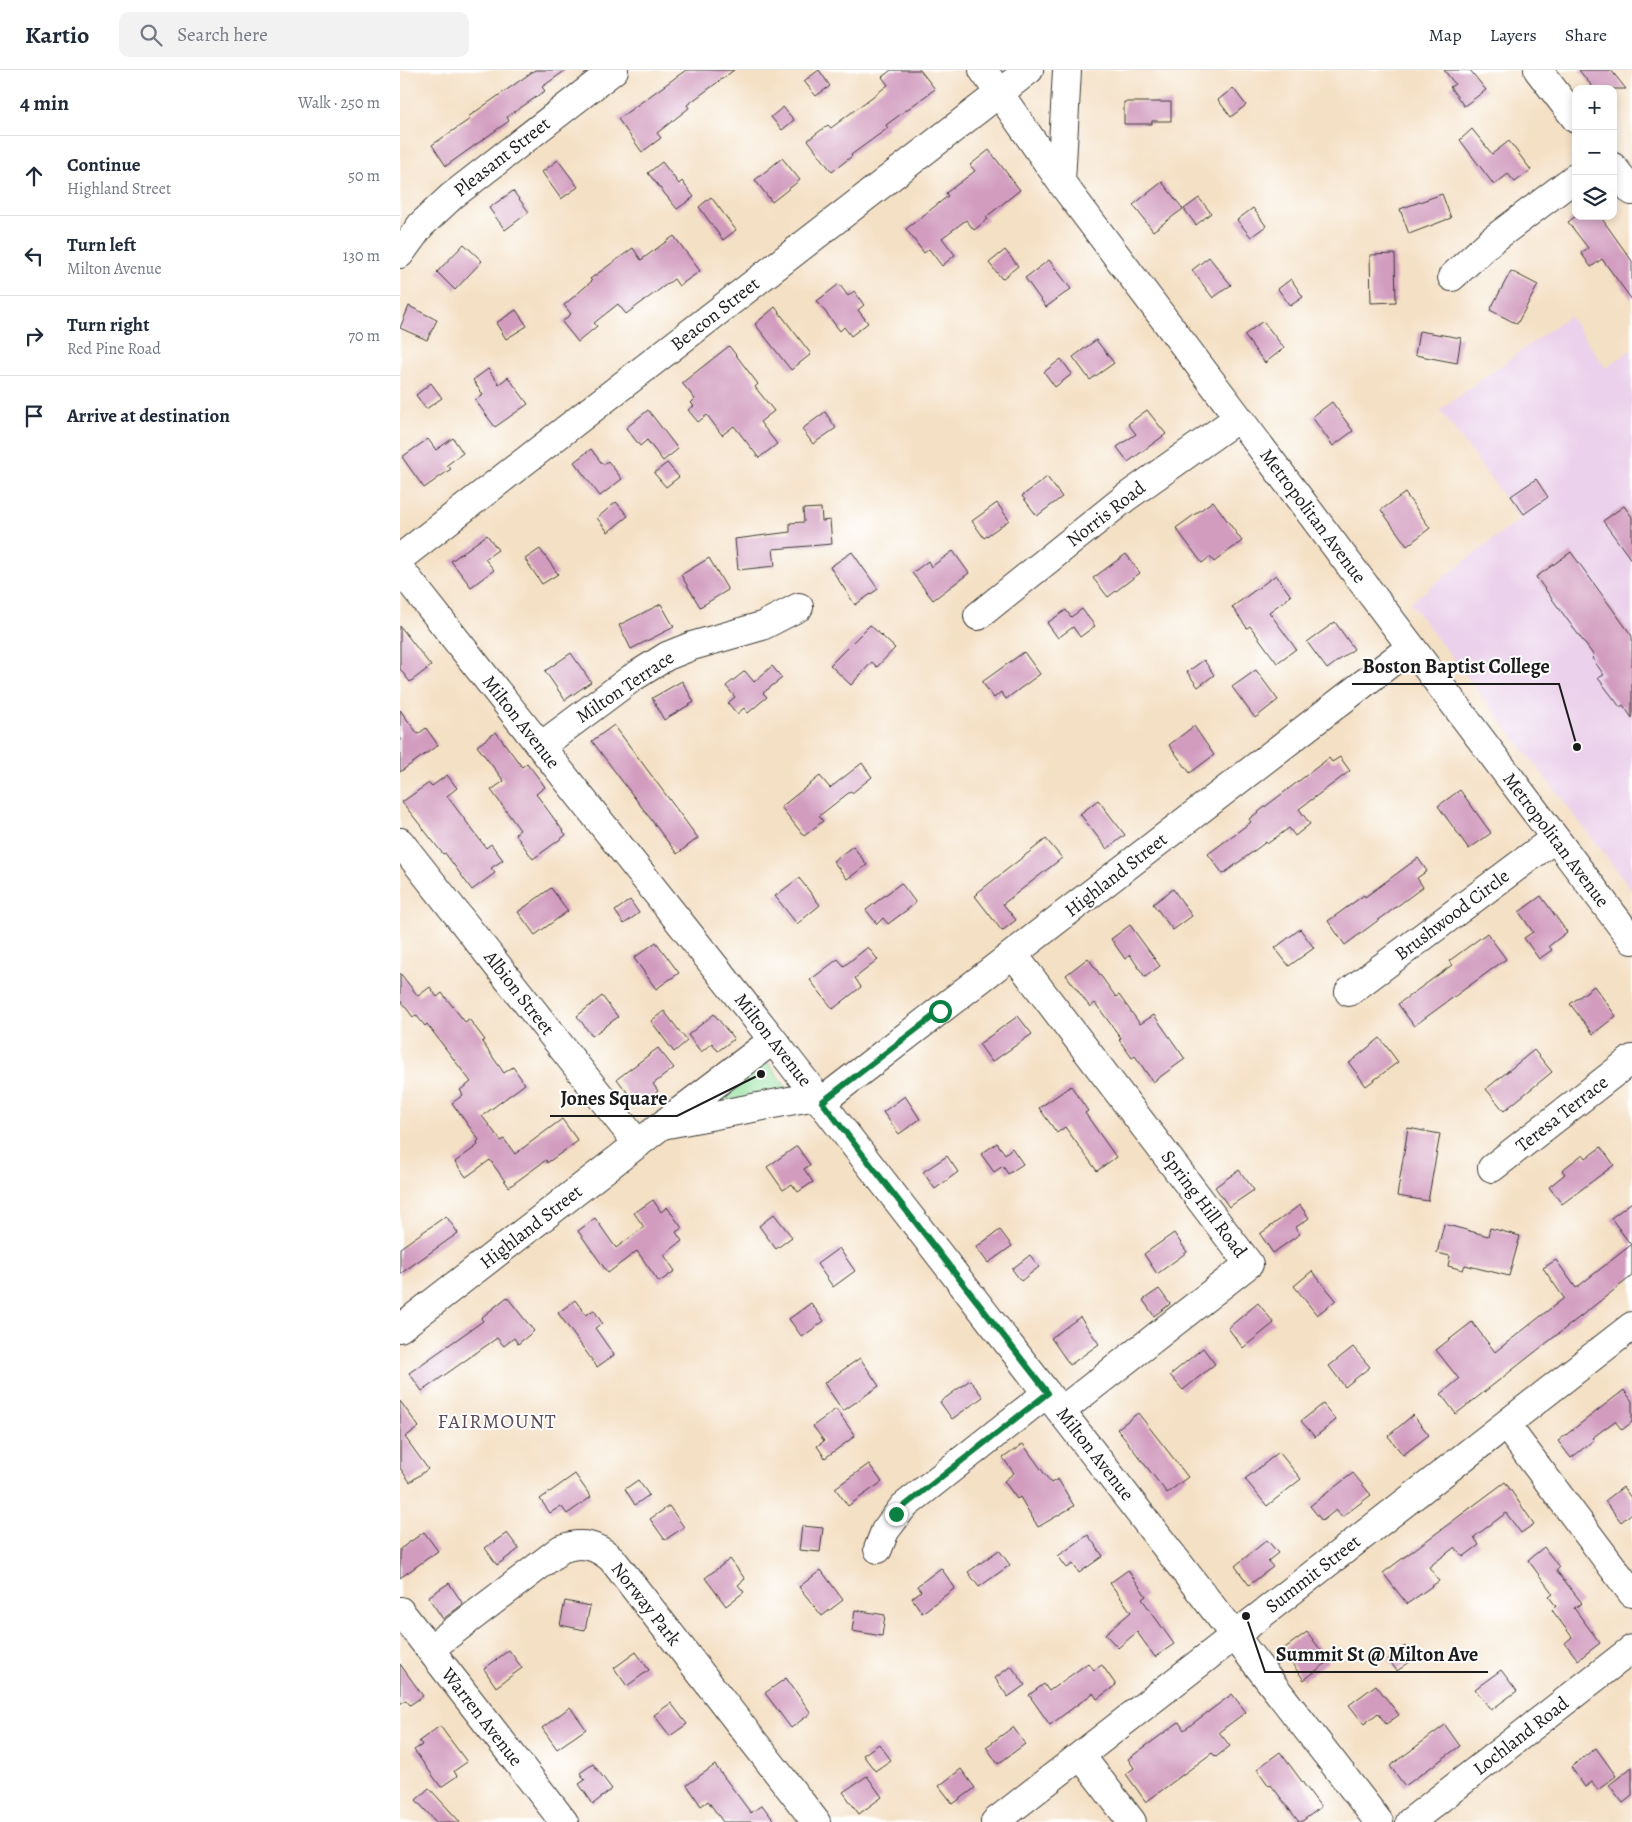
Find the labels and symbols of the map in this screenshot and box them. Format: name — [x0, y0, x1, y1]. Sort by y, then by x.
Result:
street label: Pleasant Street — [448, 111, 556, 203]
street label: Beacon Street — [665, 271, 765, 357]
street label: Metropolitan Avenue — [1254, 443, 1372, 589]
street label: Norris Road — [1061, 474, 1152, 553]
street label: Milton Terrace — [571, 645, 679, 729]
callout: Boston Baptist College — [1352, 649, 1559, 684]
text: Boston Baptist College — [1362, 653, 1550, 680]
street label: Milton Avenue — [476, 670, 566, 774]
street label: Metropolitan Avenue — [1497, 767, 1615, 913]
street label: Highland Street — [1059, 827, 1173, 923]
street label: Brushwood Circle — [1389, 863, 1515, 967]
street label: Albion Street — [477, 945, 560, 1041]
street label: Milton Avenue — [728, 988, 818, 1092]
route start — [929, 1000, 952, 1023]
street label: Teresa Terrace — [1510, 1070, 1614, 1158]
callout: Jones Square — [550, 1081, 677, 1116]
text: Jones Square — [560, 1085, 668, 1112]
street label: Spring Hill Road — [1155, 1145, 1254, 1264]
street label: Highland Street — [474, 1179, 588, 1275]
street label: Milton Avenue — [1050, 1402, 1140, 1506]
district label: FAIRMOUNT — [437, 1408, 557, 1435]
route end — [885, 1503, 908, 1526]
street label: Summit Street — [1260, 1529, 1366, 1619]
street label: Norway Park — [605, 1557, 687, 1652]
callout: Summit St @ Milton Ave — [1265, 1637, 1488, 1672]
text: Summit St @ Milton Ave — [1276, 1641, 1478, 1668]
street label: Warren Avenue — [435, 1661, 529, 1772]
street label: Lochland Road — [1468, 1690, 1575, 1782]

